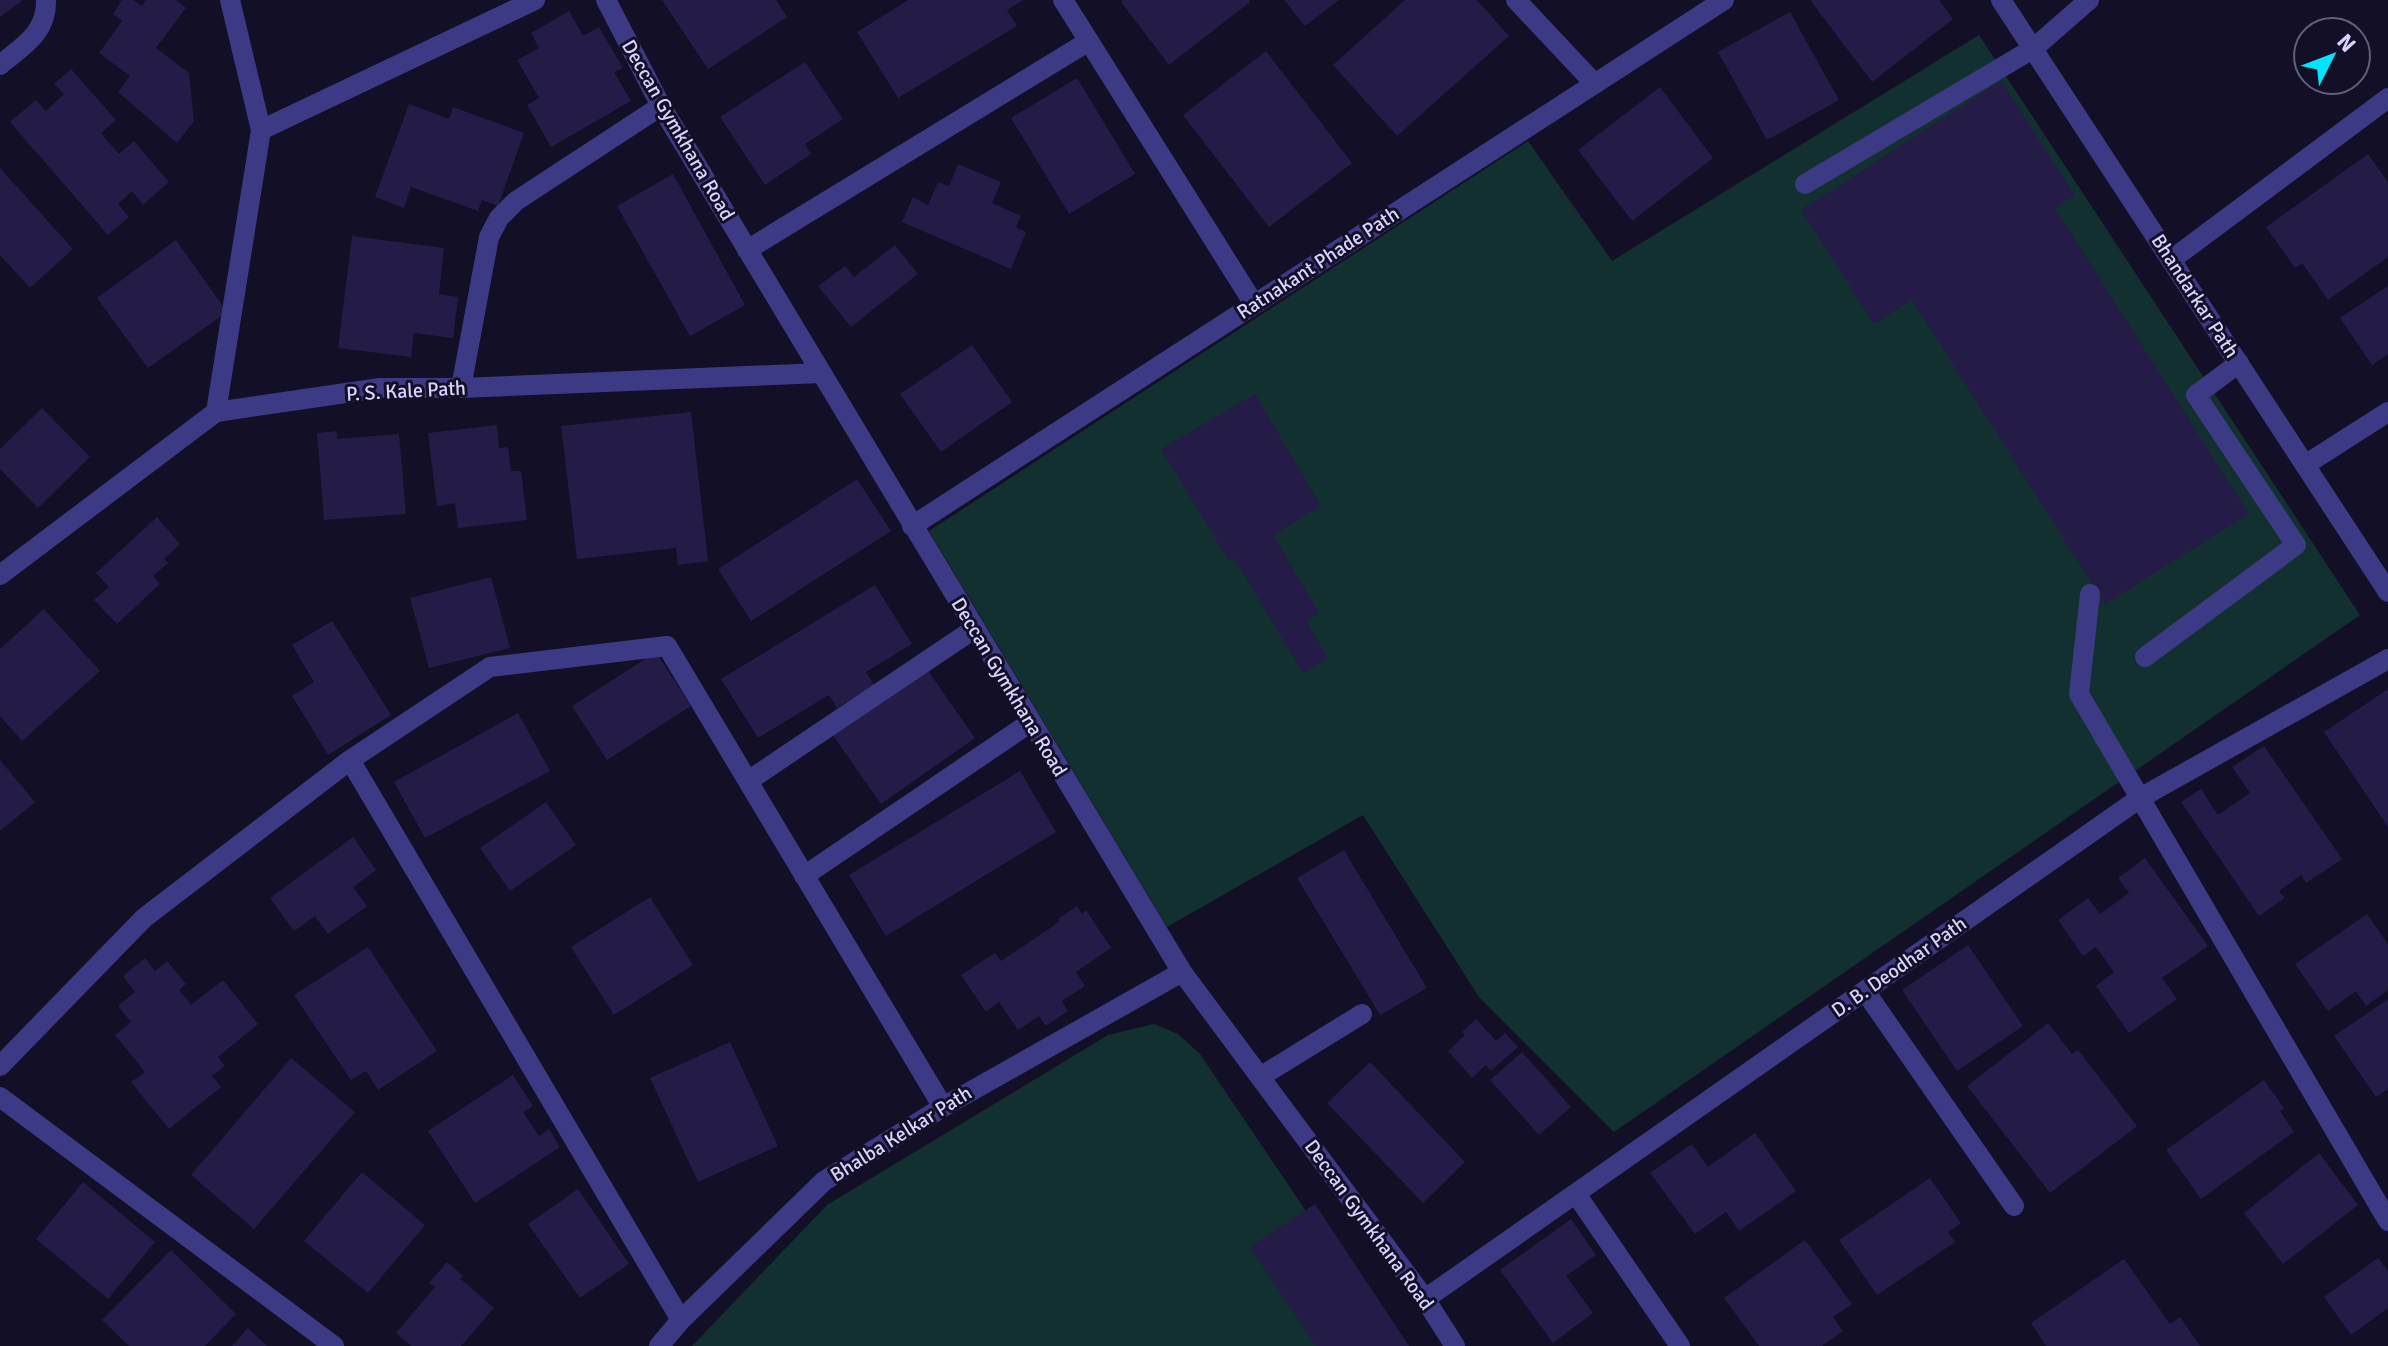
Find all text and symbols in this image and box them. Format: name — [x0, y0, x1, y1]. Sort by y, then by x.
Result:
north arrow — [2292, 16, 2372, 96]
text: N — [2331, 28, 2362, 58]
street label: Deccan Gymkhana Road — [616, 35, 740, 225]
street label: Ratnakant Phade Path — [1232, 201, 1404, 325]
street label: Bhandarkar Path — [2146, 229, 2244, 363]
street label: P. S. Kale Path — [345, 375, 467, 407]
street label: Deccan Gymkhana Road — [946, 593, 1072, 781]
street label: D. B. Deodhar Path — [1827, 911, 1971, 1023]
street label: Bhalba Kelkar Path — [826, 1080, 976, 1188]
street label: Deccan Gymkhana Road — [1299, 1135, 1439, 1315]

